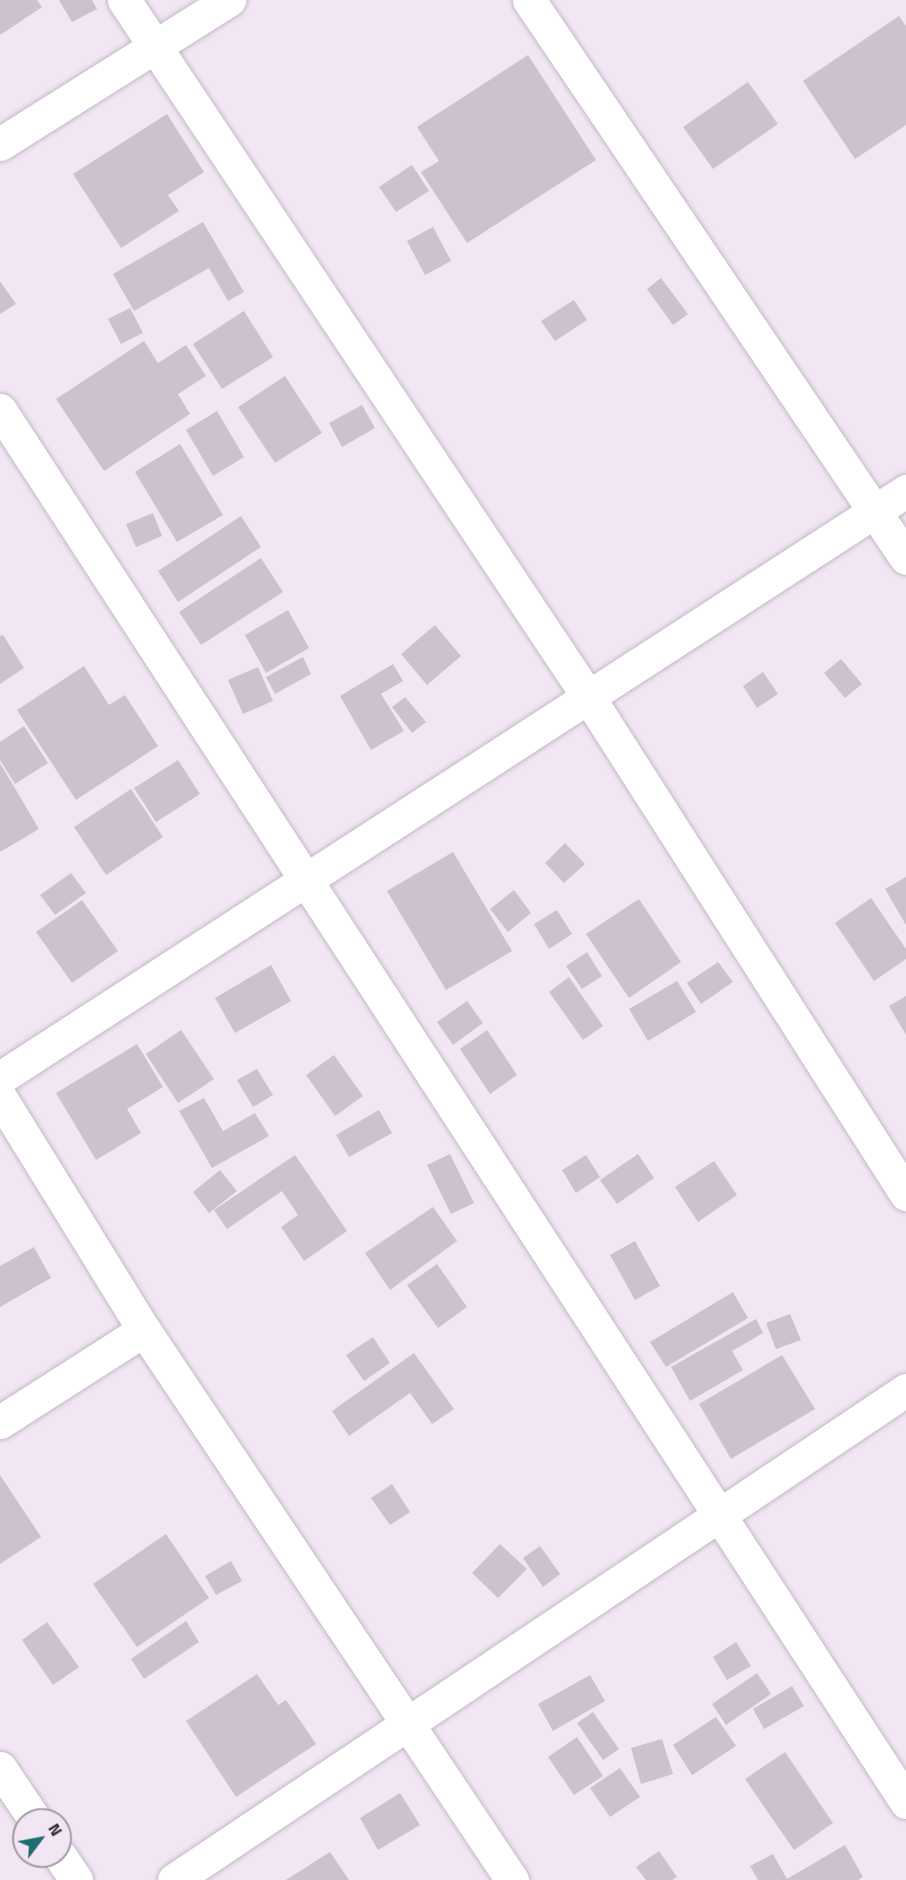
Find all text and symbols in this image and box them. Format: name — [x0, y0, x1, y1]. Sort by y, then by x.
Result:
north arrow — [12, 1808, 72, 1868]
text: N — [42, 1818, 69, 1841]

